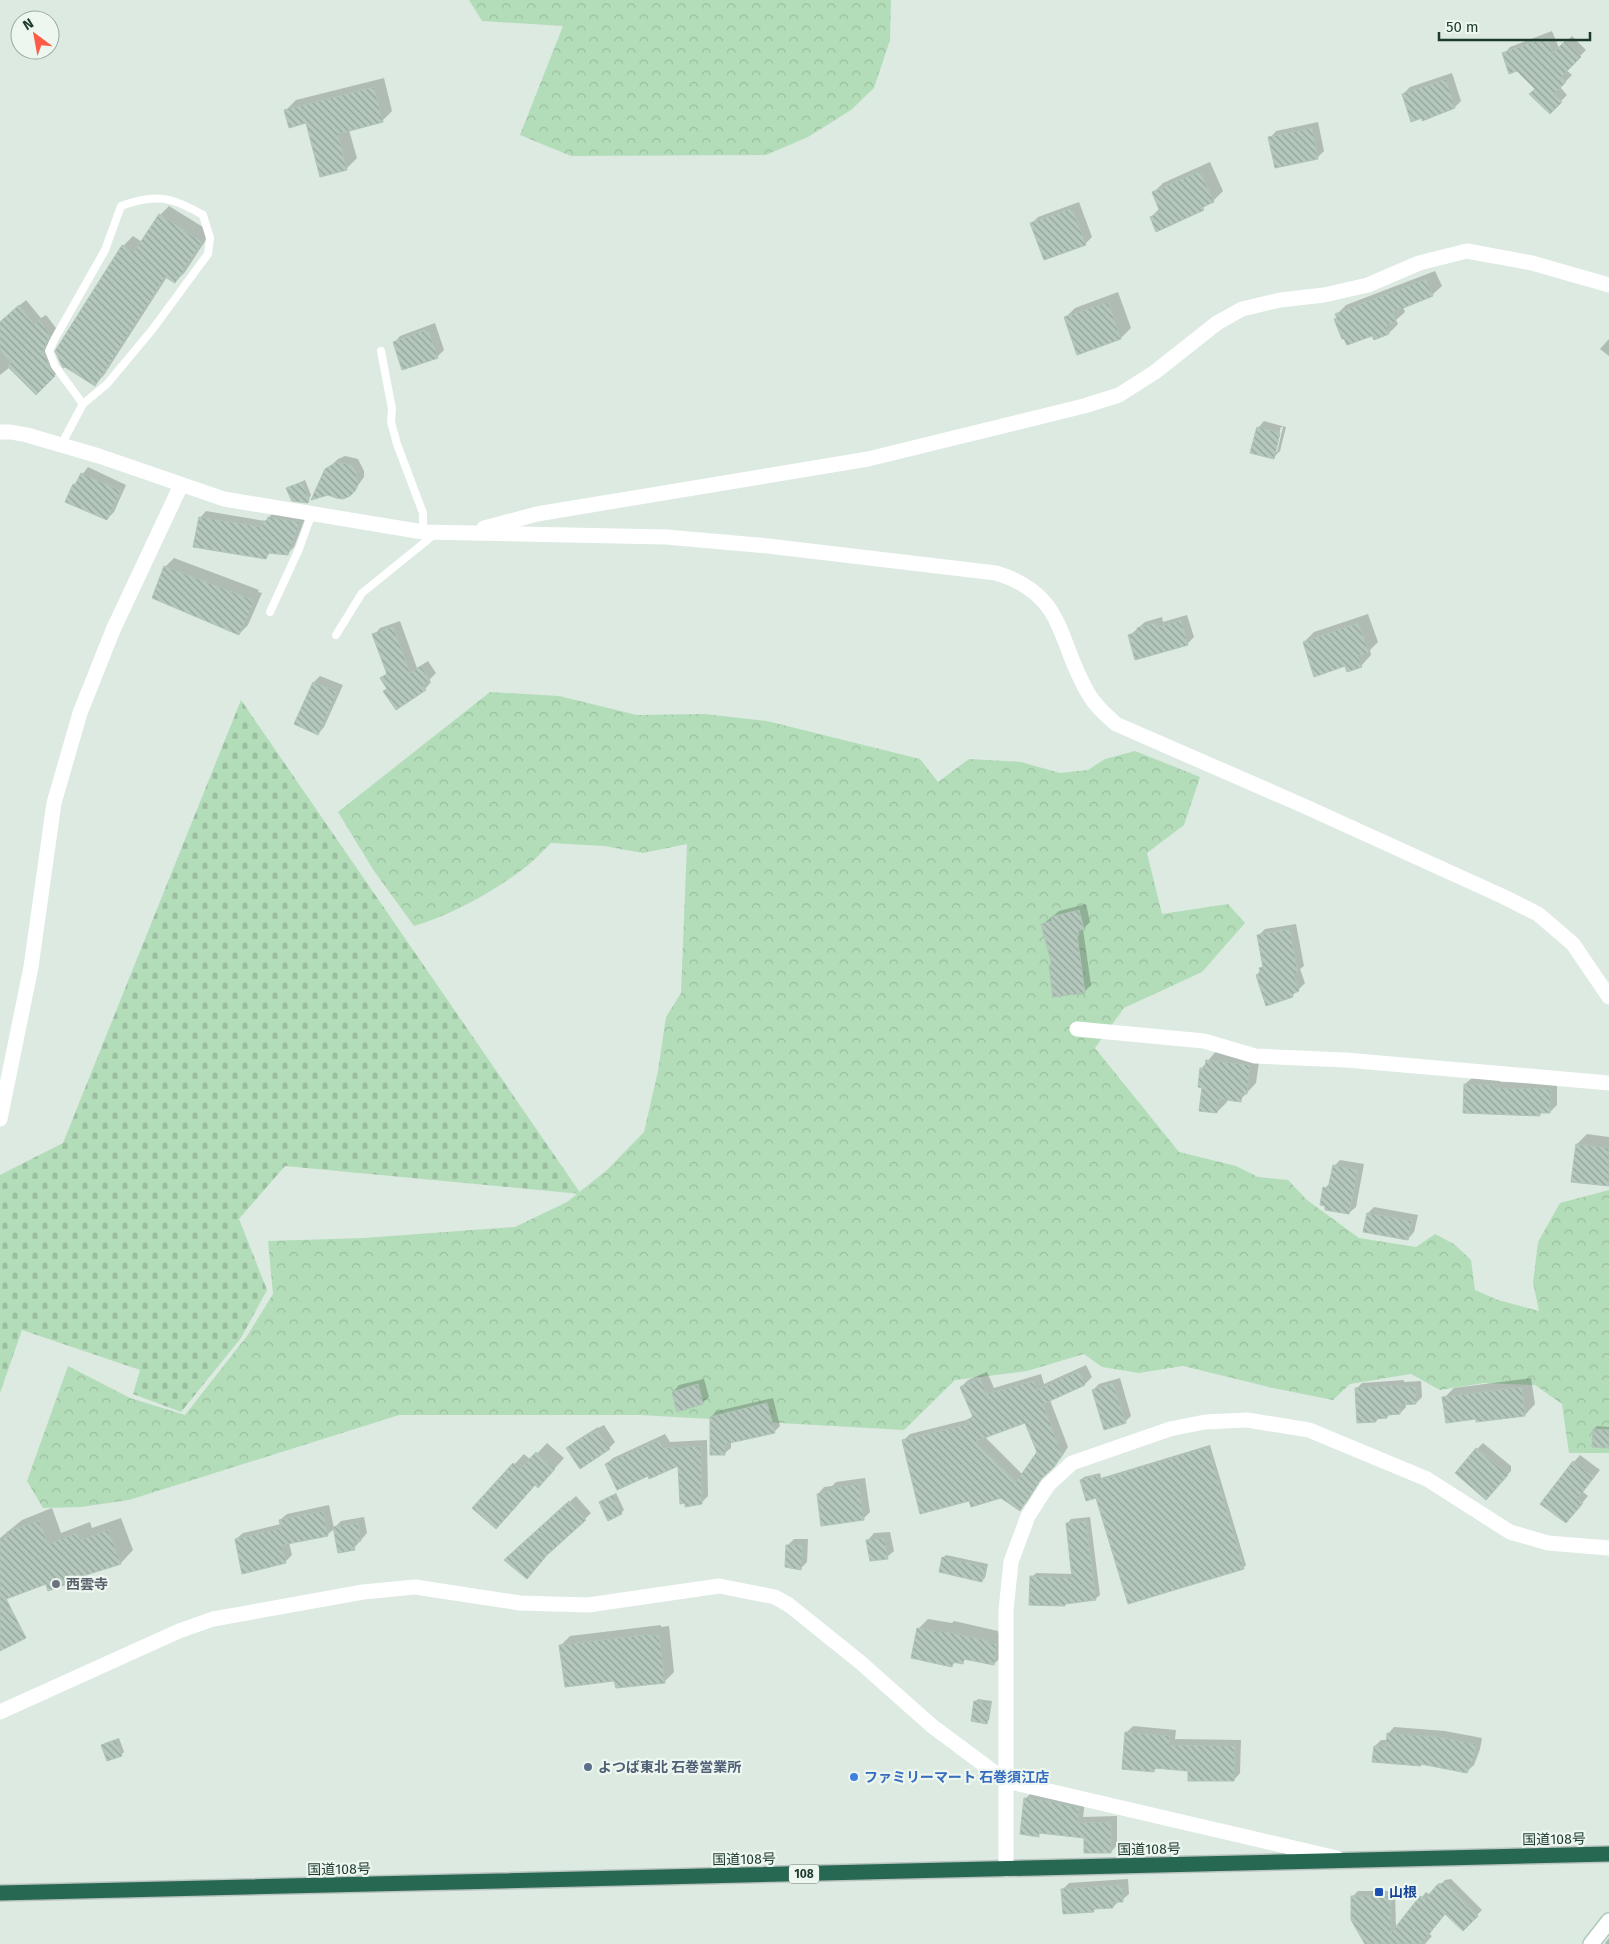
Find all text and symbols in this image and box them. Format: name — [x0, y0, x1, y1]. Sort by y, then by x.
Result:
north arrow — [10, 10, 60, 60]
scale bar — [1439, 10, 1590, 42]
text: N — [20, 15, 37, 34]
text: 50 m — [1446, 18, 1479, 36]
place label: 西雲寺 — [66, 1576, 108, 1593]
marker: 西雲寺 — [50, 1578, 62, 1590]
place label: よつば東北 石巻営業所 — [598, 1759, 741, 1776]
marker: よつば東北 石巻営業所 — [582, 1761, 594, 1773]
place label: ファミリーマート 石巻須江店 — [864, 1769, 1049, 1786]
marker: ファミリーマート 石巻須江店 — [848, 1771, 860, 1783]
street label: 国道108号 — [1522, 1830, 1586, 1849]
street label: 国道108号 — [1117, 1840, 1181, 1859]
street label: 国道108号 — [712, 1850, 776, 1869]
street label: 国道108号 — [307, 1860, 371, 1879]
road number: 108 — [789, 1865, 819, 1884]
place label: 山根 — [1389, 1884, 1417, 1901]
marker: 山根 — [1373, 1886, 1385, 1898]

